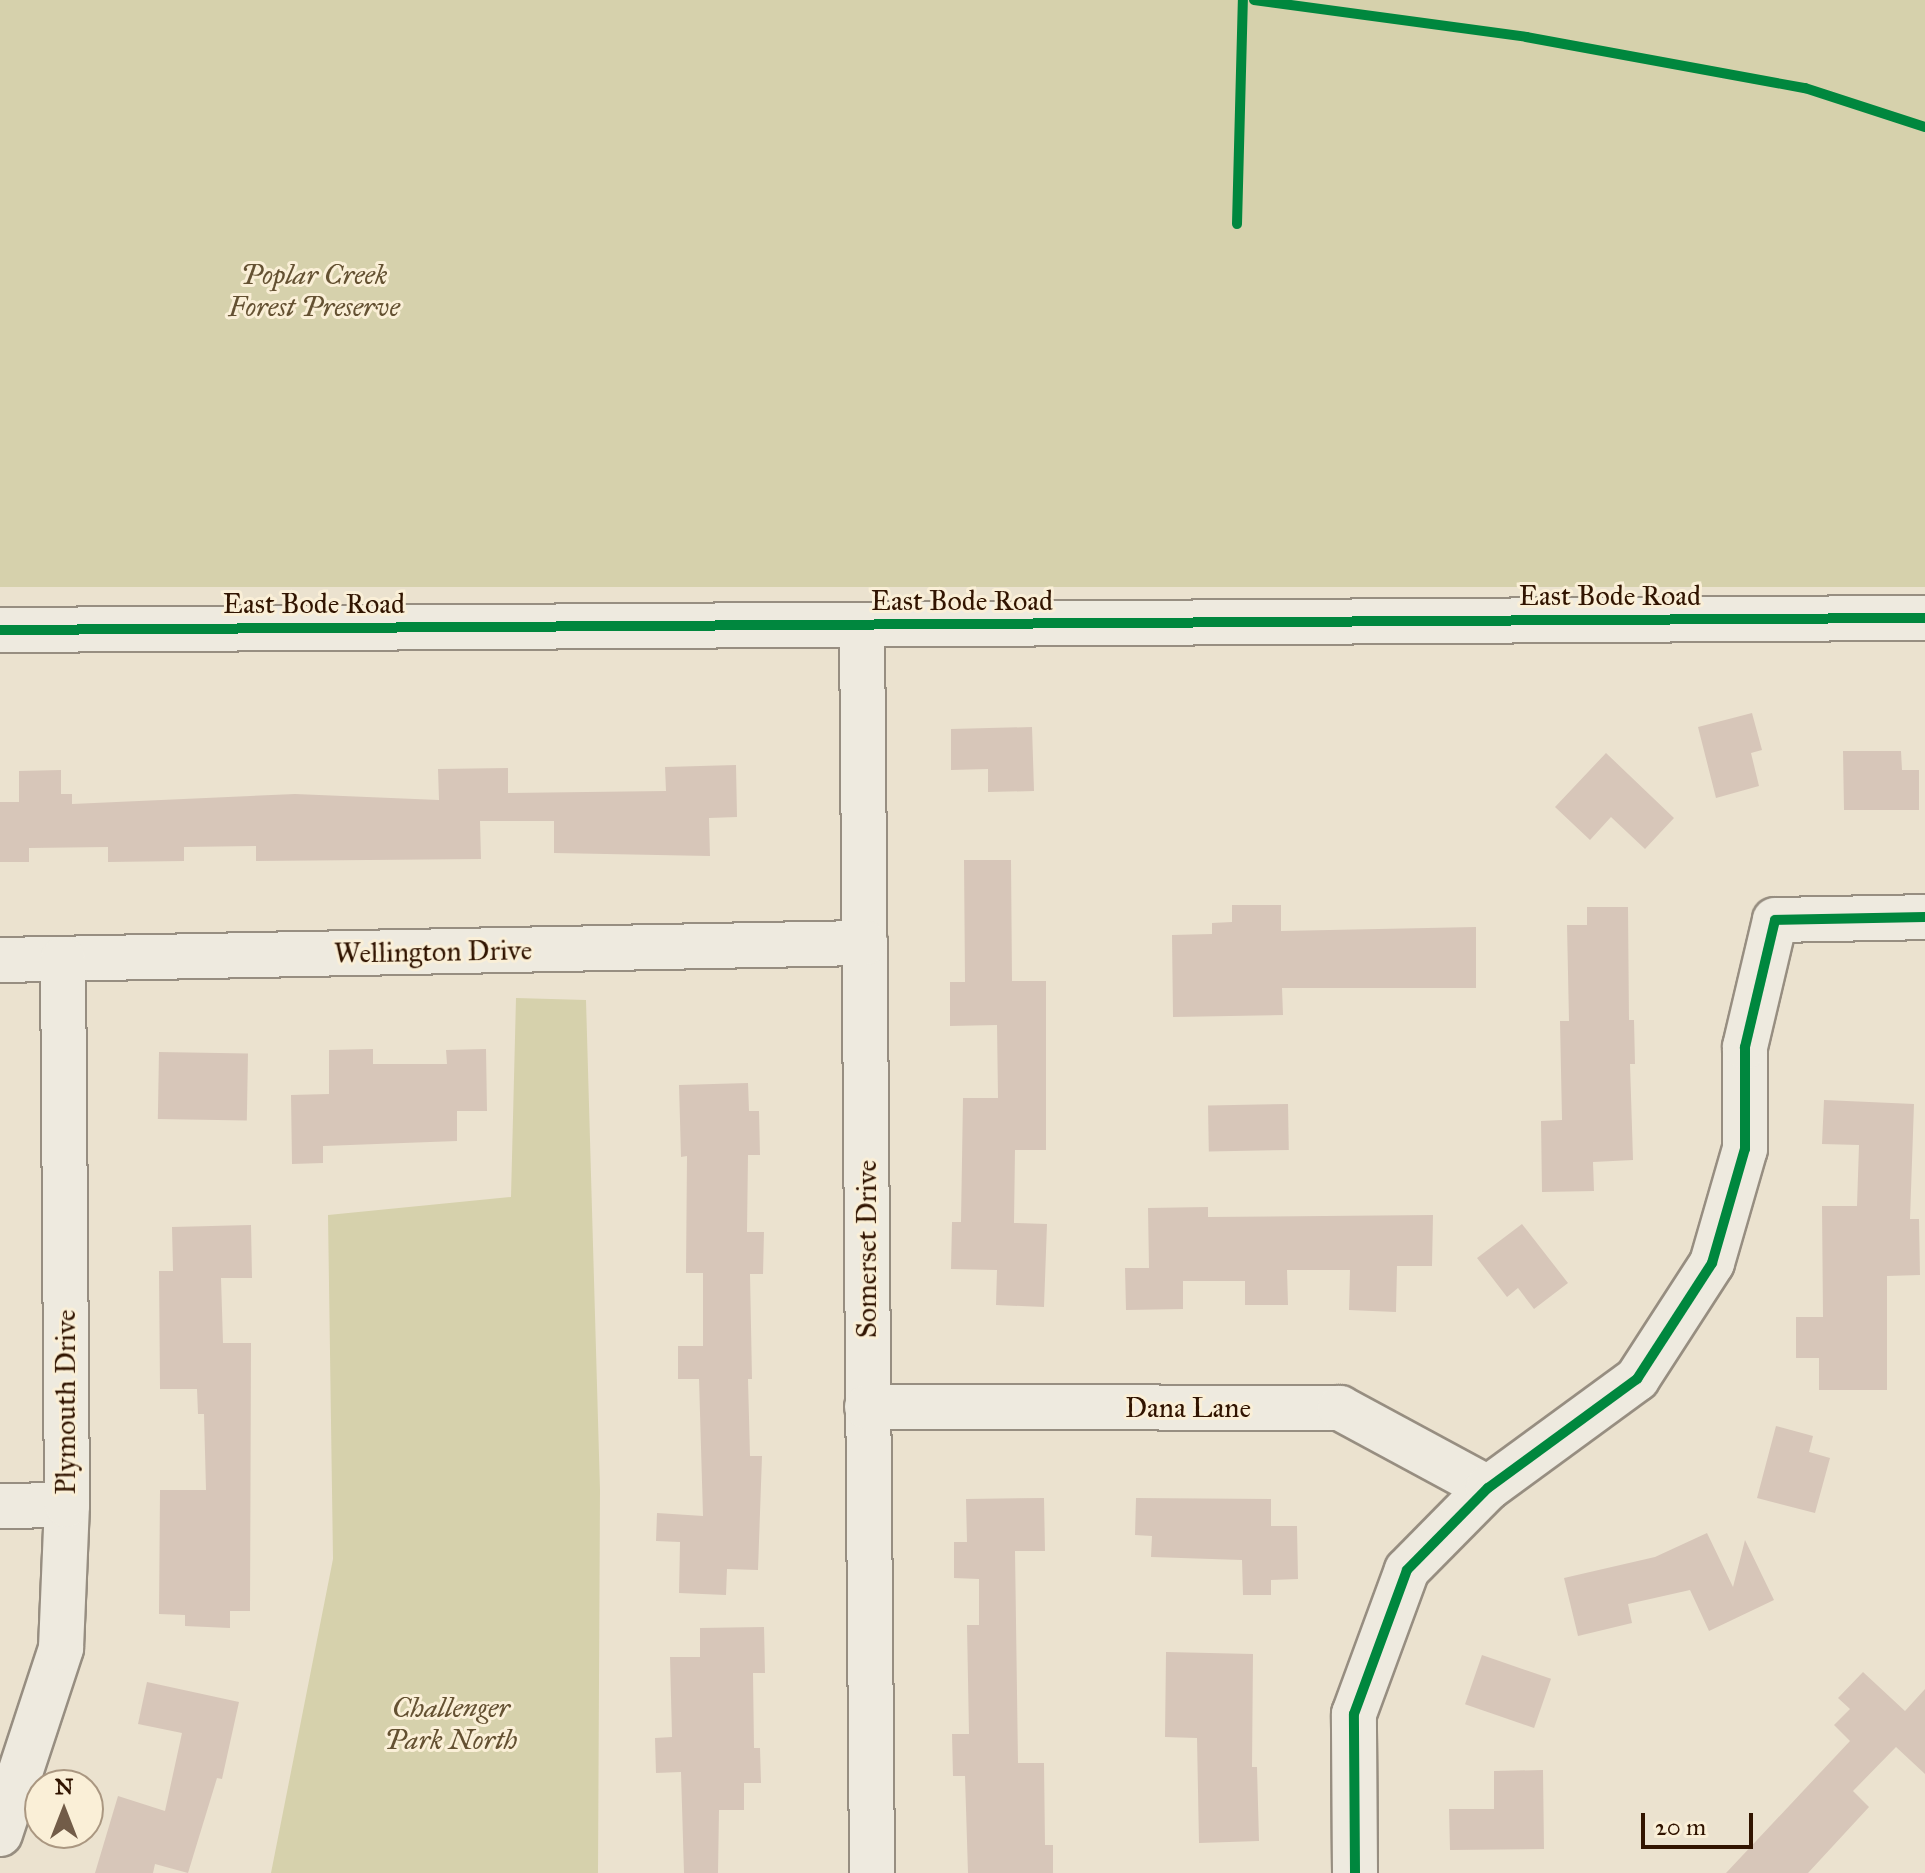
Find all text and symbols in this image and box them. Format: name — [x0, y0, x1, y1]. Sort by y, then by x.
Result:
park label: Poplar Creek Forest Preserve — [228, 258, 400, 324]
street label: East Bode Road — [1519, 579, 1701, 613]
street label: East Bode Road — [871, 584, 1053, 618]
street label: East Bode Road — [223, 587, 405, 621]
street label: Wellington Drive — [334, 933, 532, 971]
street label: Somerset Drive — [850, 1160, 884, 1338]
street label: Plymouth Drive — [49, 1309, 83, 1495]
street label: Dana Lane — [1125, 1391, 1251, 1425]
park label: Challenger Park North — [384, 1691, 518, 1757]
north arrow — [24, 1769, 104, 1849]
text: N — [55, 1773, 73, 1800]
scale bar — [1645, 1797, 1757, 1847]
text: 20 m — [1655, 1812, 1706, 1842]

